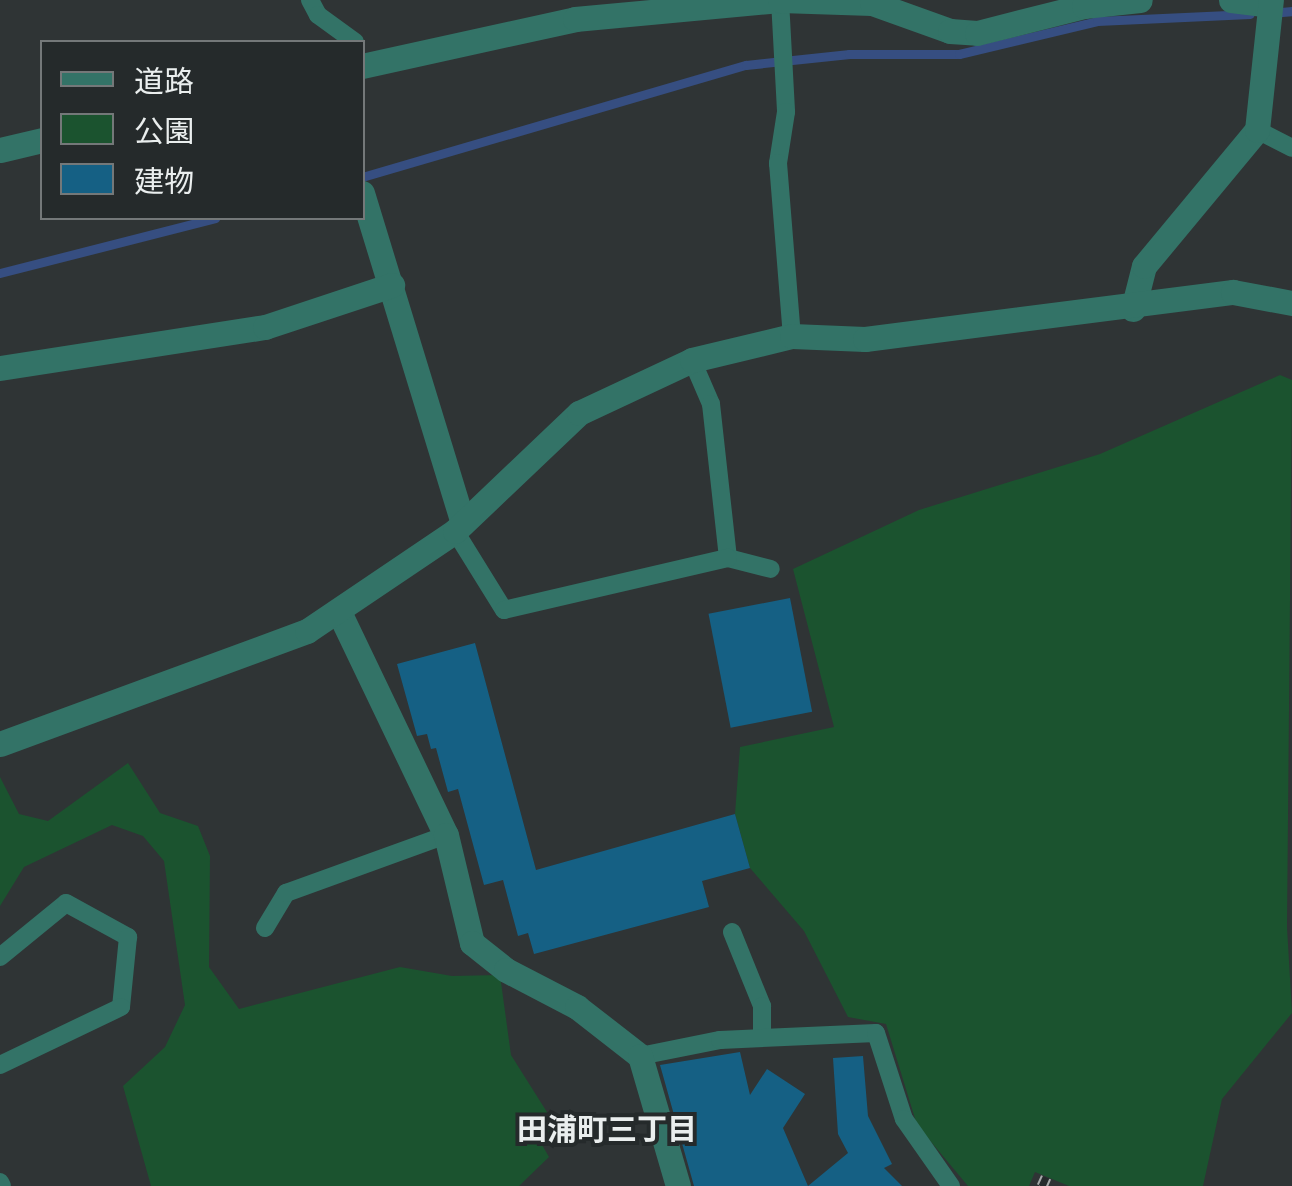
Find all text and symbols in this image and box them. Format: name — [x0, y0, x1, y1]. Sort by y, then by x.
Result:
legend — [40, 40, 365, 220]
text: 道路 — [134, 64, 194, 100]
text: 公園 — [134, 114, 194, 150]
text: 建物 — [134, 164, 194, 200]
district label: 田浦町三丁目 — [517, 1112, 697, 1148]

